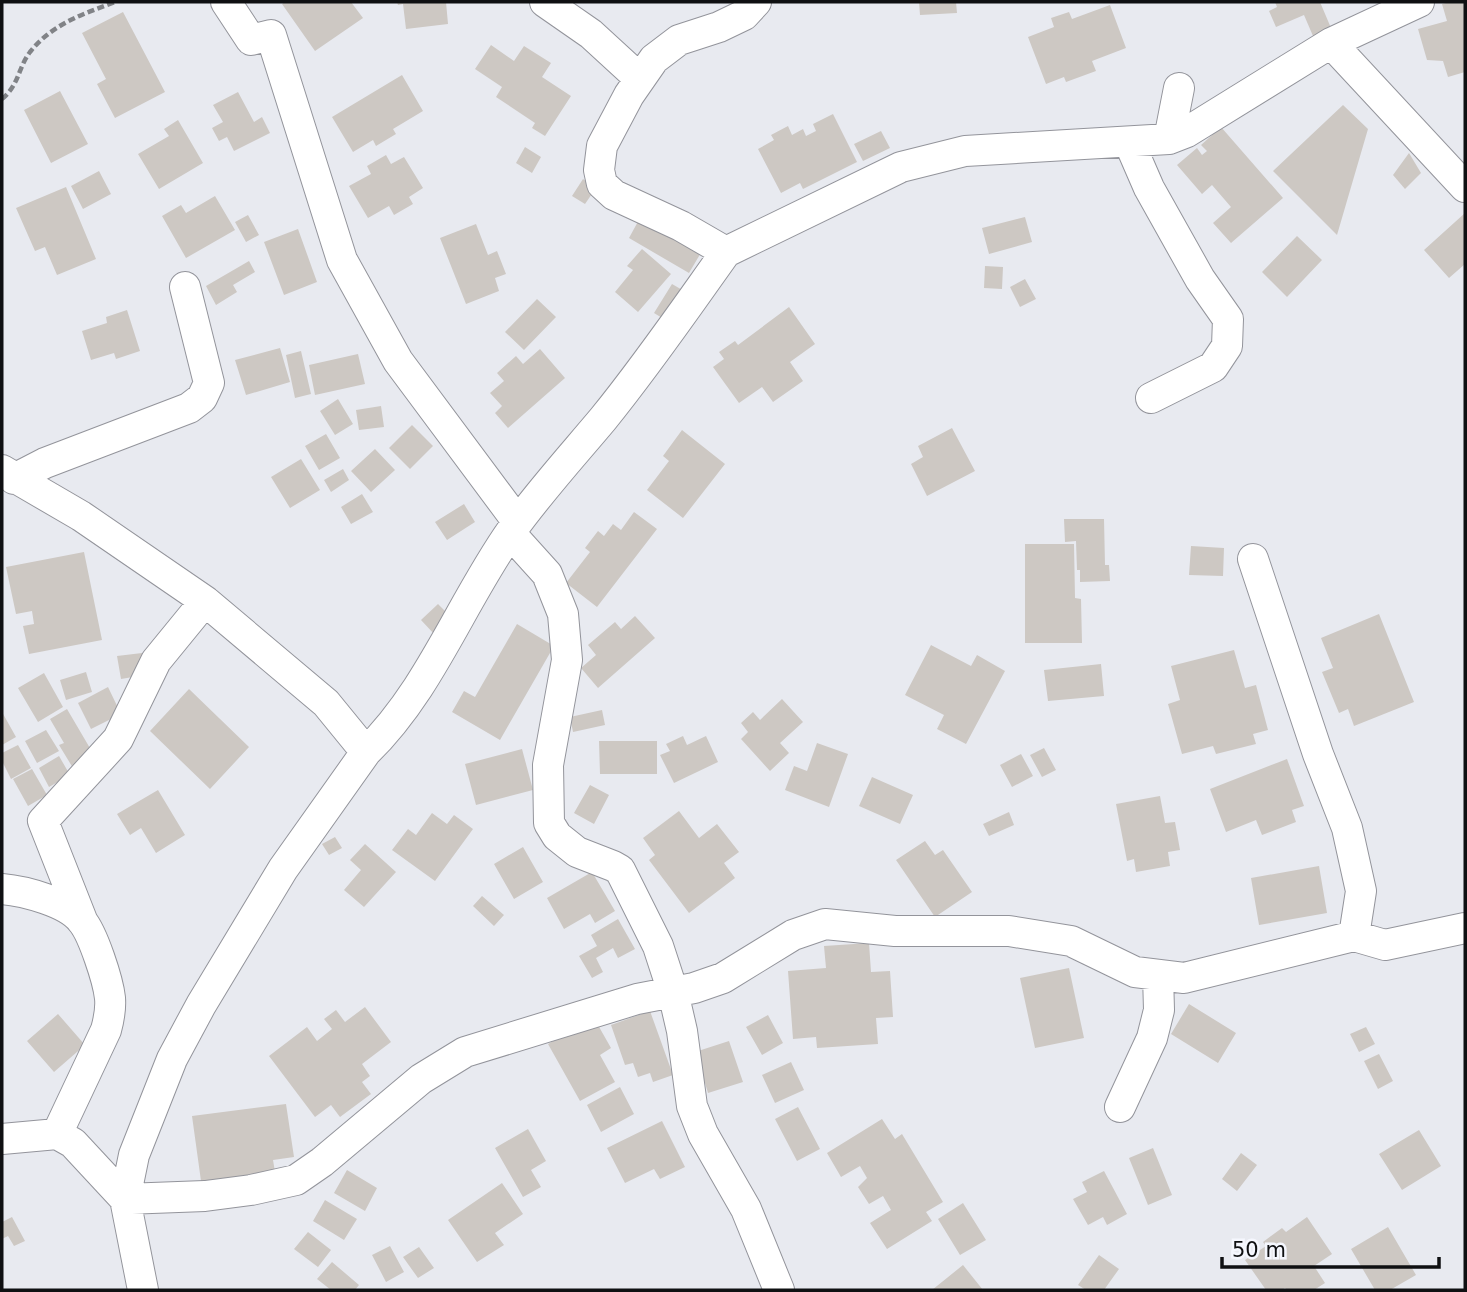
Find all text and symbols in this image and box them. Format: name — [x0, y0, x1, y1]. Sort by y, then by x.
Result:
scale bar — [1222, 1226, 1439, 1270]
text: 50 m — [1232, 1238, 1286, 1262]

